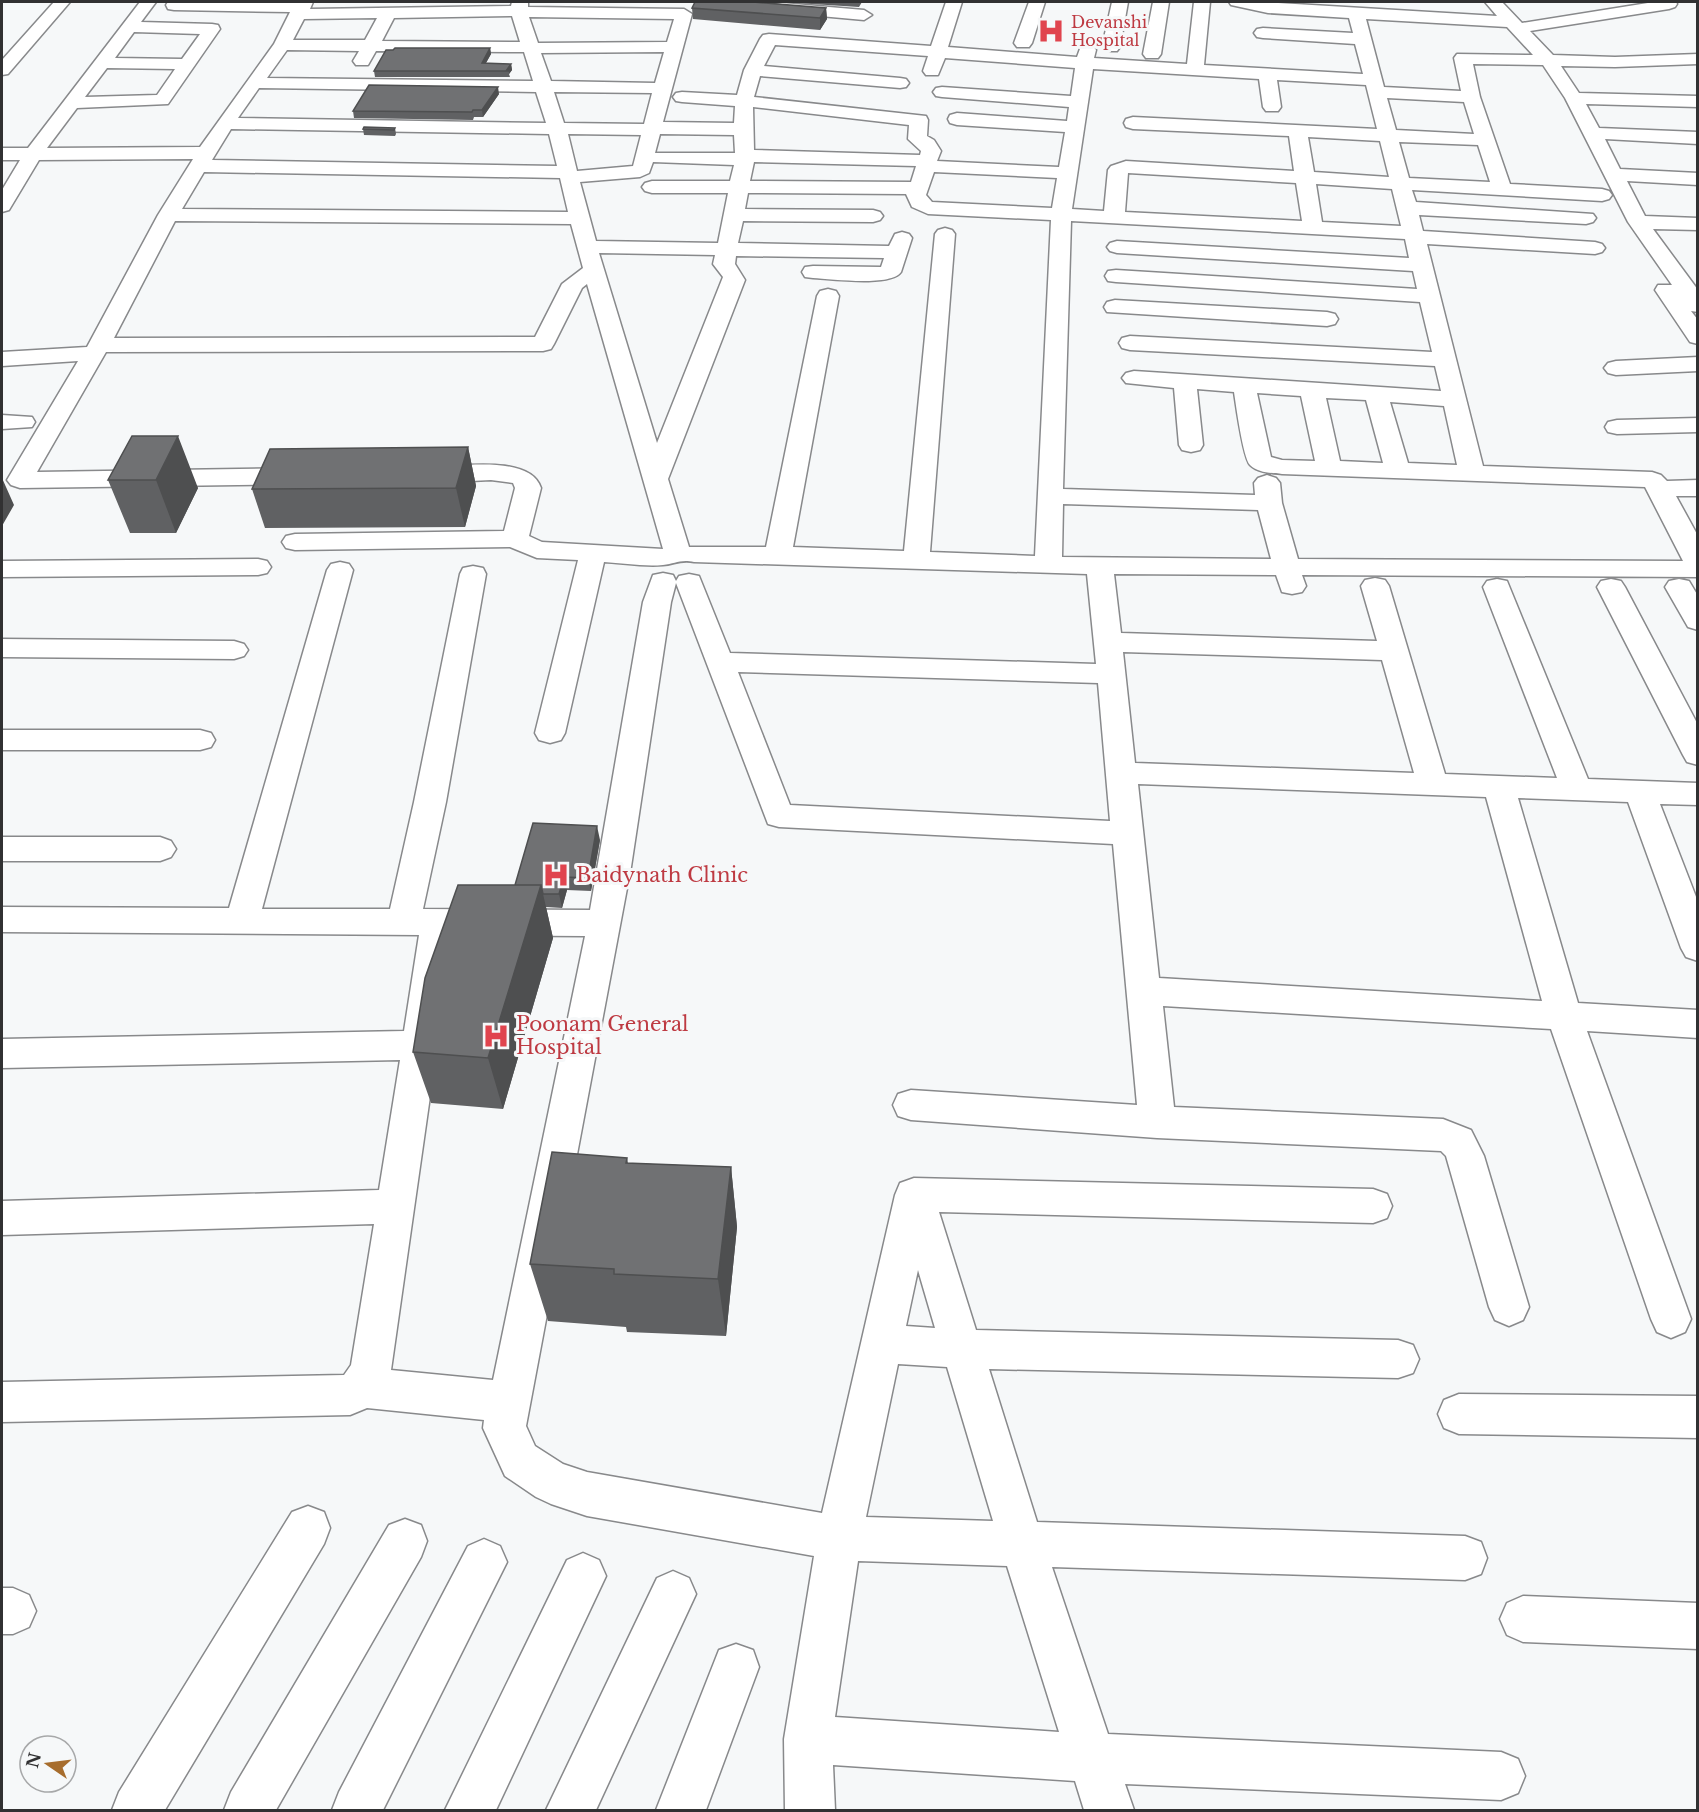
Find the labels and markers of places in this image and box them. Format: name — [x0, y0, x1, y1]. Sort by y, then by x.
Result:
place label: Devanshi Hospital — [1071, 12, 1148, 50]
hospital icon: Devanshi Hospital — [1036, 16, 1066, 46]
hospital icon: Baidynath Clinic — [541, 860, 571, 890]
place label: Baidynath Clinic — [576, 863, 748, 887]
place label: Poonam General Hospital — [516, 1012, 689, 1059]
hospital icon: Poonam General Hospital — [481, 1021, 511, 1051]

